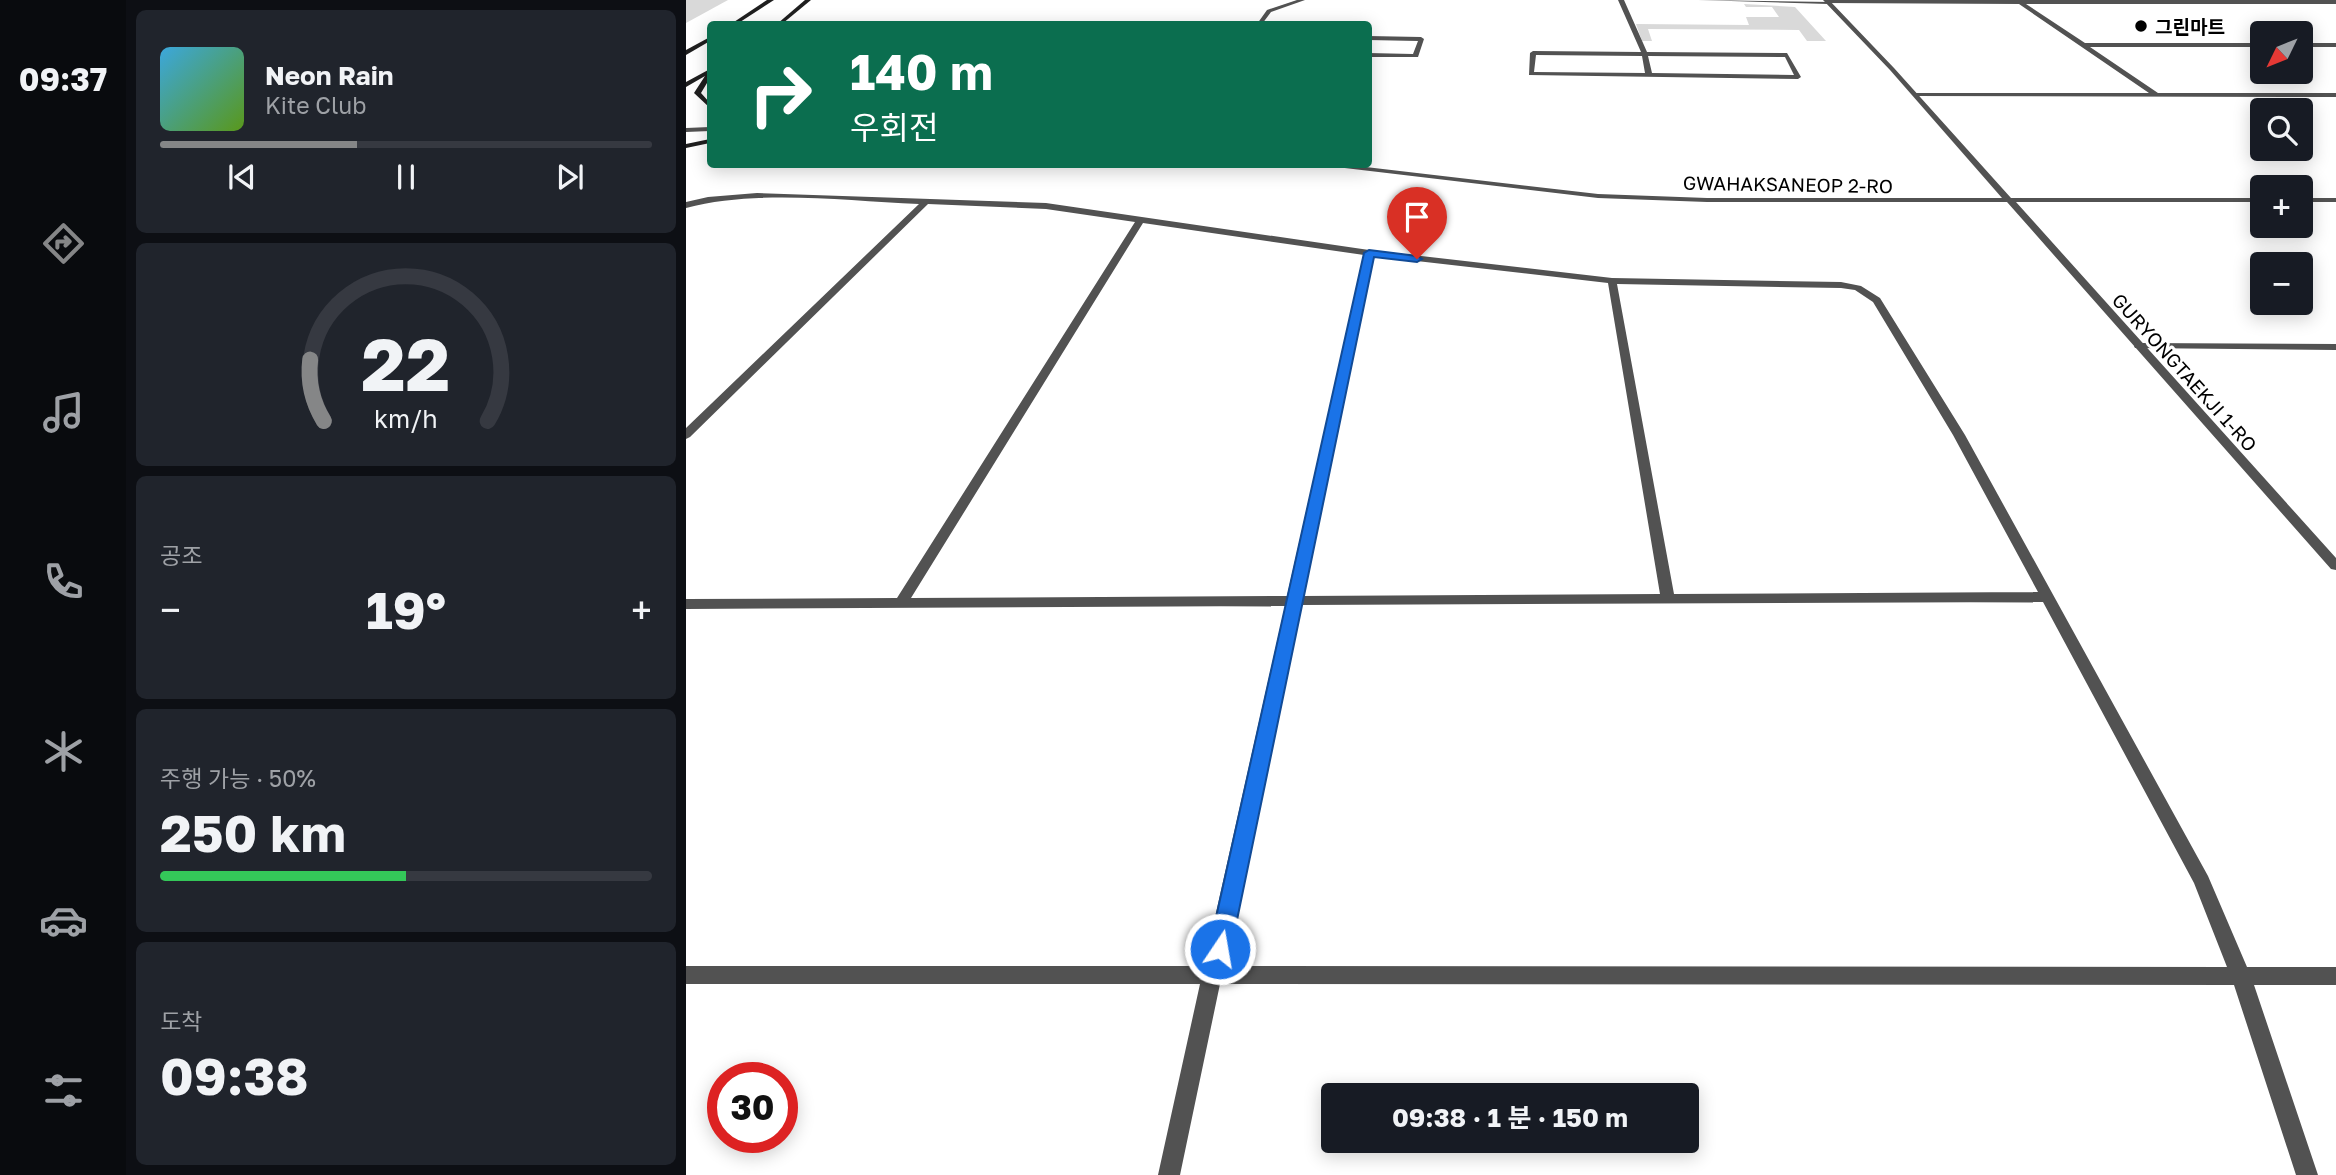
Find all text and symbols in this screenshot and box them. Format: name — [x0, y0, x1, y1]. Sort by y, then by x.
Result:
place label: 그린마트 — [2155, 15, 2225, 38]
marker: 그린마트 — [2133, 18, 2149, 34]
north arrow — [2250, 21, 2314, 84]
map controls — [2250, 21, 2313, 315]
text: 140 m — [850, 42, 993, 101]
icon: right — [735, 49, 826, 140]
text: 09:37 — [19, 60, 107, 98]
text: Neon Rain — [265, 60, 394, 91]
text: Kite Club — [265, 91, 366, 119]
button: search — [2250, 98, 2313, 161]
text: 우회전 — [850, 108, 938, 146]
icon: previous — [223, 158, 261, 196]
icon: pause — [387, 158, 425, 196]
icon: next — [551, 158, 589, 196]
street label: GWAHAKSANEOP 2-RO — [1683, 171, 1893, 197]
button: + — [2250, 175, 2313, 238]
pin — [1387, 187, 1447, 259]
icon: arrive — [1398, 198, 1436, 236]
icon: directions — [39, 219, 88, 268]
button: − — [2250, 252, 2313, 315]
street label: GURYONGTAEKJI 1-RO — [2108, 288, 2262, 456]
text: 22 — [362, 320, 450, 407]
icon: music — [39, 388, 88, 437]
text: km/h — [374, 402, 438, 433]
text: 공조 — [160, 541, 202, 569]
icon: phone — [39, 557, 88, 606]
text: 19° — [366, 578, 446, 640]
text: − — [160, 587, 181, 632]
text: + — [631, 587, 652, 632]
icon: climate — [39, 727, 88, 776]
text: 주행 가능 · 50% — [160, 764, 316, 792]
text: 250 km — [160, 801, 346, 863]
icon: car — [39, 896, 88, 945]
position arrow — [1183, 912, 1257, 986]
text: 도착 — [160, 1007, 202, 1035]
text: 09:38 — [160, 1044, 308, 1106]
speed limit sign: 30 — [707, 1062, 798, 1153]
icon: filters — [39, 1066, 88, 1115]
text: 09:38 · 1 분 · 150 m — [1392, 1102, 1628, 1133]

